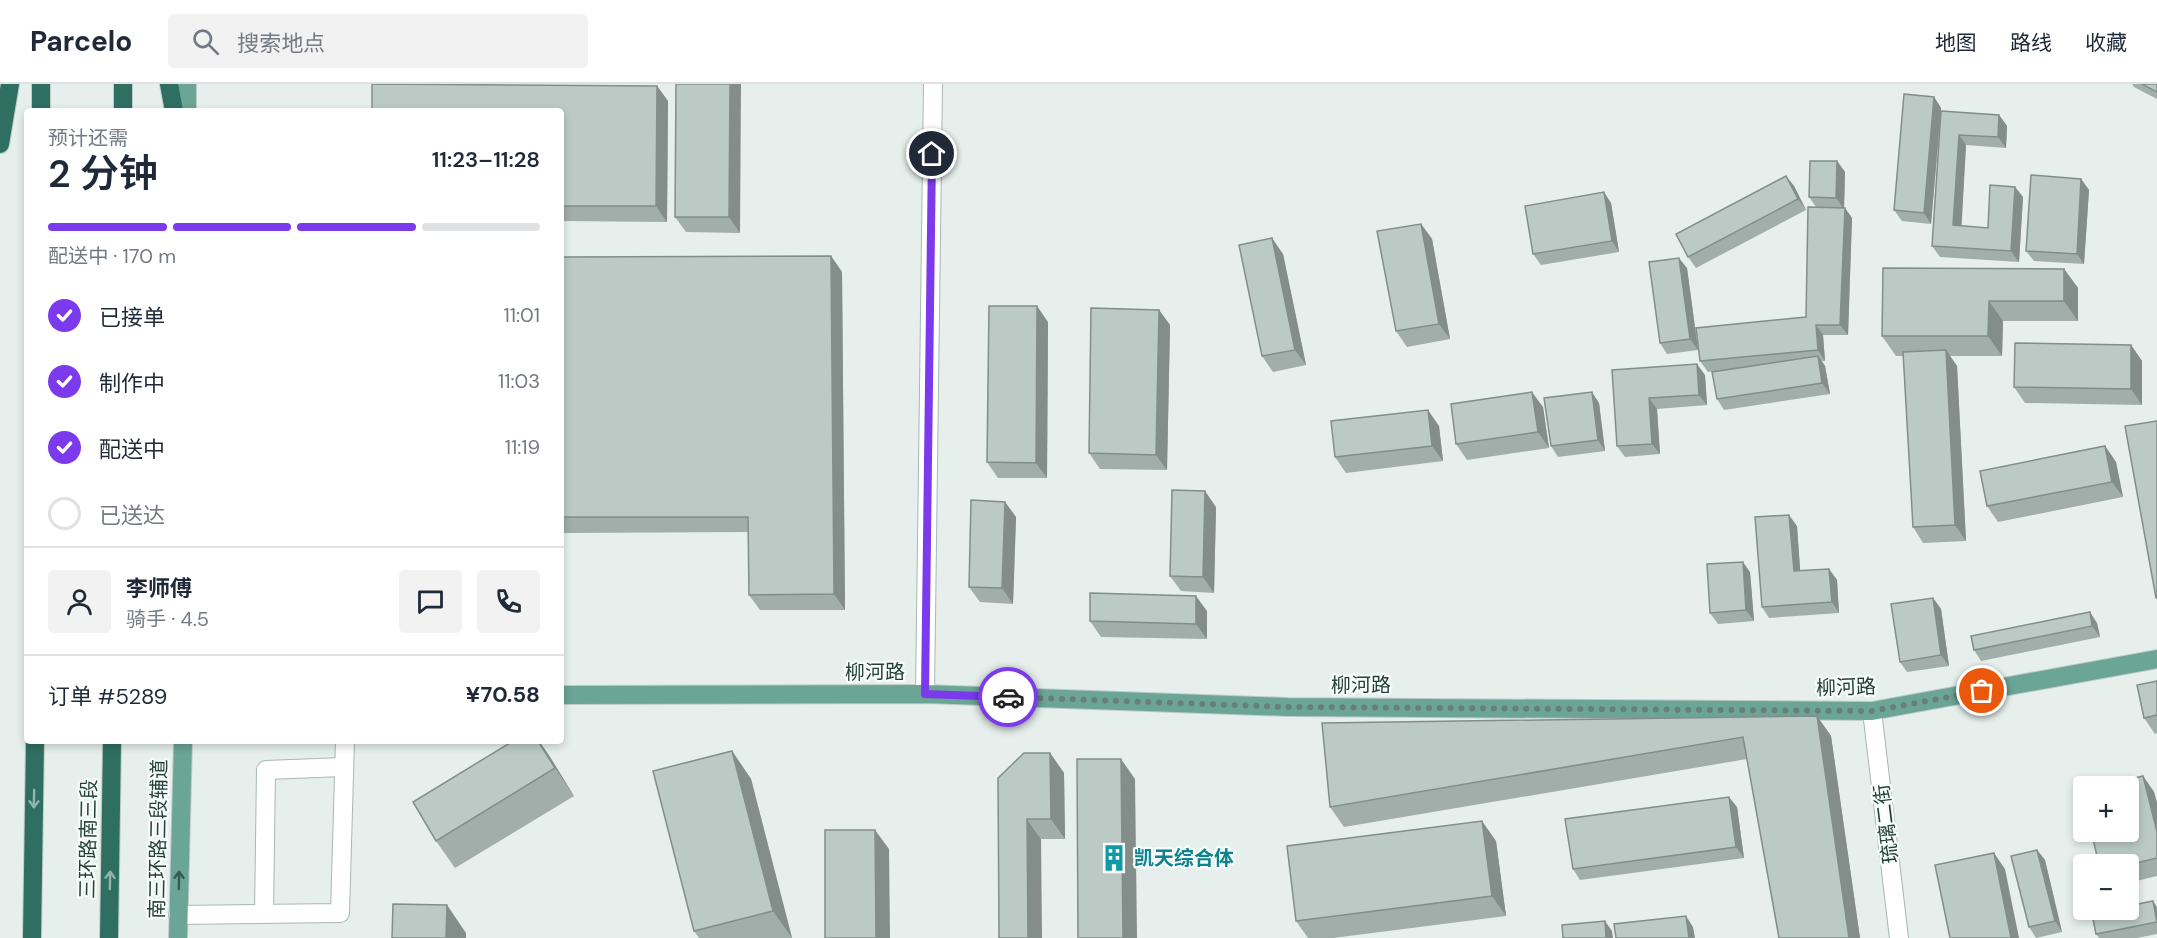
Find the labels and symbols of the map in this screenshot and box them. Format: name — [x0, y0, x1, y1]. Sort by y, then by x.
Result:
pin — [906, 128, 957, 179]
street label: 柳河路 — [845, 659, 905, 685]
pin — [1956, 665, 2007, 716]
courier — [978, 667, 1038, 727]
street label: 柳河路 — [1331, 672, 1391, 698]
street label: 柳河路 — [1816, 673, 1876, 701]
street label: 南三环路三段辅道 — [144, 759, 172, 919]
street label: 三环路南三段 — [74, 779, 102, 899]
street label: 琉璃二街 — [1868, 783, 1904, 865]
one-way arrow — [28, 789, 40, 809]
building icon: 凯天综合体 — [1099, 843, 1129, 873]
place label: 凯天综合体 — [1134, 845, 1234, 871]
one-way arrow — [104, 870, 116, 890]
one-way arrow — [174, 870, 185, 890]

